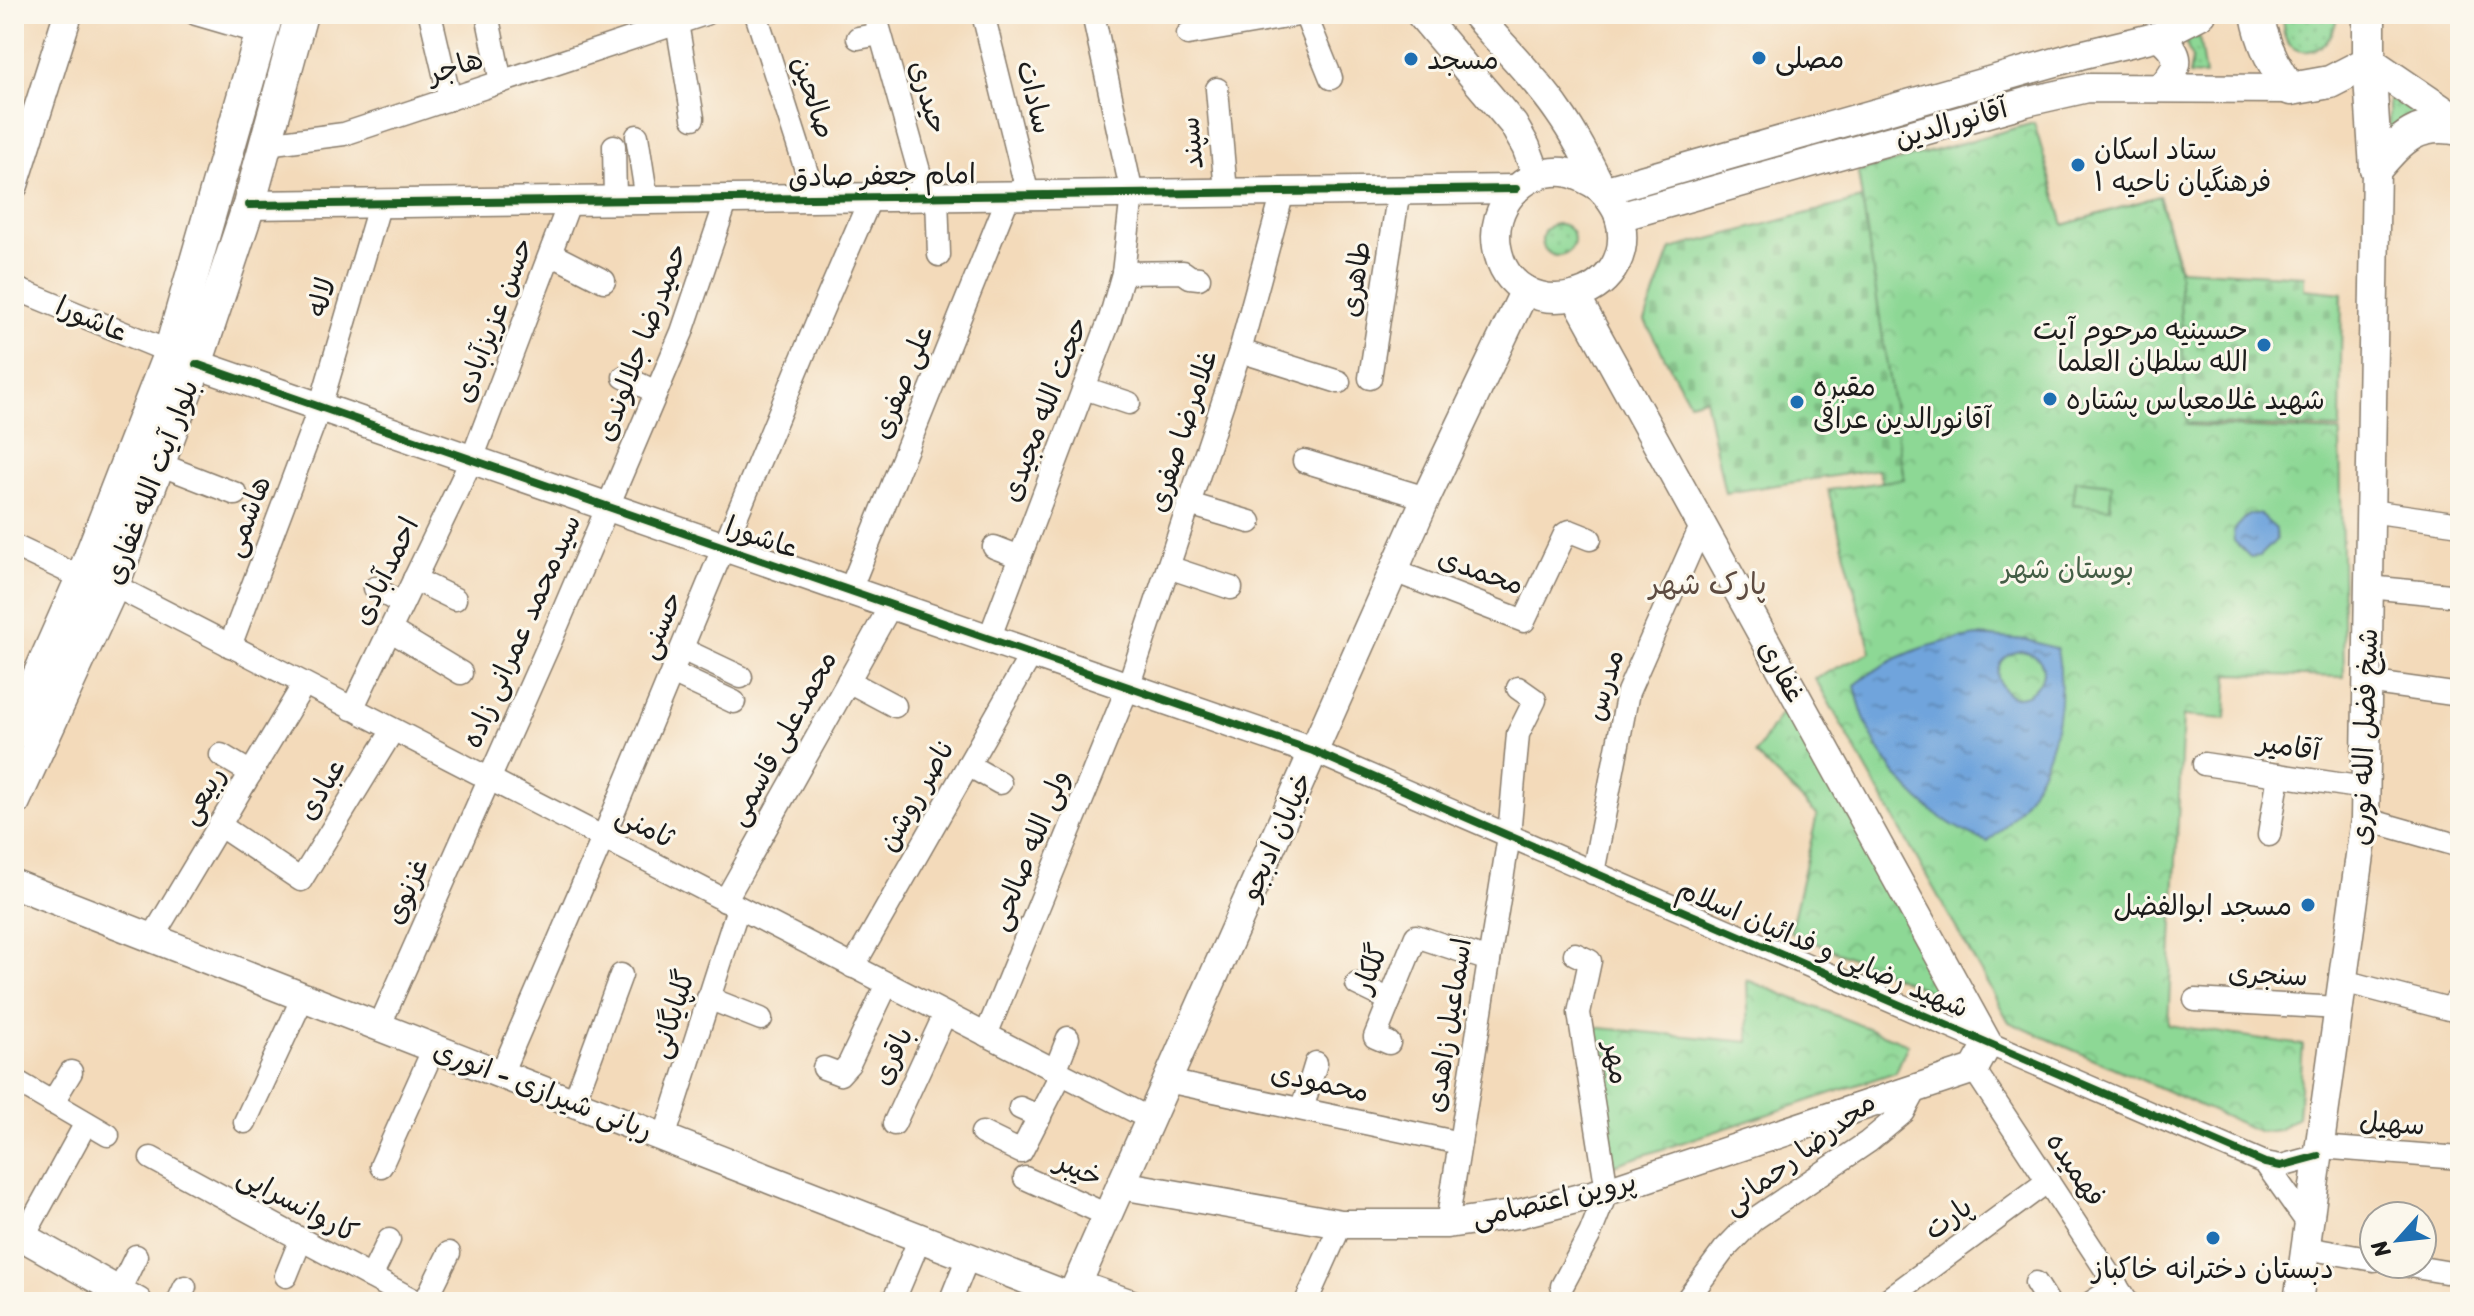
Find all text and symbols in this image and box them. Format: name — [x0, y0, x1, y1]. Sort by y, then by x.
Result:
street label: هاجر — [419, 34, 489, 99]
place label: مصلی — [1775, 34, 1844, 83]
place label: مسجد — [1427, 35, 1499, 84]
street label: صالحین — [778, 49, 850, 145]
marker: مصلی — [1750, 49, 1768, 67]
marker: مسجد — [1402, 50, 1420, 68]
street label: حیدری — [895, 54, 963, 140]
street label: سادات — [1002, 55, 1068, 139]
street label: آقانورالدین — [1889, 83, 2014, 162]
street label: سپند — [1164, 115, 1218, 171]
place label: ستاد اسکان فرهنگیان ناحیه ۱ — [2094, 125, 2271, 206]
street label: امام جعفر صادق — [788, 149, 976, 201]
marker: ستاد اسکان فرهنگیان ناحیه ۱ — [2069, 156, 2087, 174]
street label: حسن عزیزآبادی — [439, 230, 547, 410]
street label: حمیدرضا جلالوندی — [581, 235, 701, 449]
street label: طاهری — [1325, 237, 1385, 321]
street label: لاله — [292, 271, 350, 323]
street label: عاشورا — [48, 282, 136, 356]
place label: حسینیه مرحوم آیت الله سلطان العلما — [2033, 305, 2248, 386]
street label: حجت الله مجیدی — [986, 309, 1102, 509]
street label: علی صفری — [857, 317, 947, 447]
marker: حسینیه مرحوم آیت الله سلطان العلما — [2255, 336, 2273, 354]
street label: غلامرضا صفری — [1133, 343, 1231, 519]
place label: مقبره آقانورالدین عراقی — [1813, 362, 1992, 443]
street label: بلوار آیت الله غفاری — [89, 372, 213, 592]
place label: شهید غلامعباس پشتاره — [2066, 375, 2325, 424]
marker: شهید غلامعباس پشتاره — [2041, 390, 2059, 408]
marker: مقبره آقانورالدین عراقی — [1788, 393, 1806, 411]
street label: هاشمی — [209, 468, 285, 564]
street label: عاشورا — [719, 502, 805, 572]
street label: سیدمحمد عمرانی زاده — [447, 506, 595, 756]
street label: احمدآبادی — [338, 508, 432, 634]
street label: محمدی — [1431, 533, 1531, 609]
park label: بوستان شهر — [2000, 544, 2134, 593]
district label: پارک شهر — [1646, 557, 1767, 611]
street label: حسنی — [624, 583, 696, 667]
street label: شیخ فضل الله نوری — [2336, 627, 2392, 847]
street label: غفاری — [1744, 630, 1820, 712]
street label: محمدعلی قاسمی — [713, 641, 851, 835]
street label: مدرس — [1570, 643, 1638, 727]
street label: آقامیر — [2252, 717, 2325, 775]
street label: ناصر روشن — [864, 729, 968, 861]
street label: عبادی — [283, 748, 359, 830]
street label: ربیعی — [165, 756, 239, 834]
street label: ولی الله صالحی — [974, 762, 1084, 938]
street label: خیابان ادبجو — [1225, 764, 1326, 910]
street label: ثامنی — [607, 791, 684, 862]
street label: غزنوی — [370, 850, 442, 932]
street label: شهید رضایی و فدائیان اسلام — [1669, 864, 1977, 1032]
place label: مسجد ابوالفضل — [2113, 881, 2292, 930]
marker: مسجد ابوالفضل — [2299, 896, 2317, 914]
street label: اسماعیل زاهدی — [1410, 934, 1486, 1116]
street label: گلکار — [1337, 936, 1402, 1002]
street label: سنجری — [2227, 947, 2309, 1001]
street label: گلپایگانی — [635, 963, 709, 1065]
street label: باقری — [857, 1018, 927, 1094]
street label: ربانی شیرازی - انوری — [426, 1026, 660, 1154]
street label: مهر — [1589, 1036, 1645, 1088]
street label: محمودی — [1266, 1048, 1374, 1116]
street label: محدرضا رحمانی — [1711, 1078, 1887, 1228]
street label: سهیل — [2357, 1096, 2427, 1150]
street label: فهمیده — [2033, 1121, 2119, 1217]
street label: خیبر — [1045, 1136, 1111, 1201]
street label: کاروانسرایی — [229, 1152, 367, 1256]
street label: پروین اعتصامی — [1467, 1156, 1641, 1242]
street label: پارت — [1913, 1183, 1983, 1253]
north arrow — [2358, 1200, 2438, 1280]
marker: دبستان دخترانه خاکباز — [2204, 1229, 2222, 1247]
text: N — [2359, 1233, 2402, 1265]
place label: دبستان دخترانه خاکباز — [2090, 1244, 2334, 1293]

